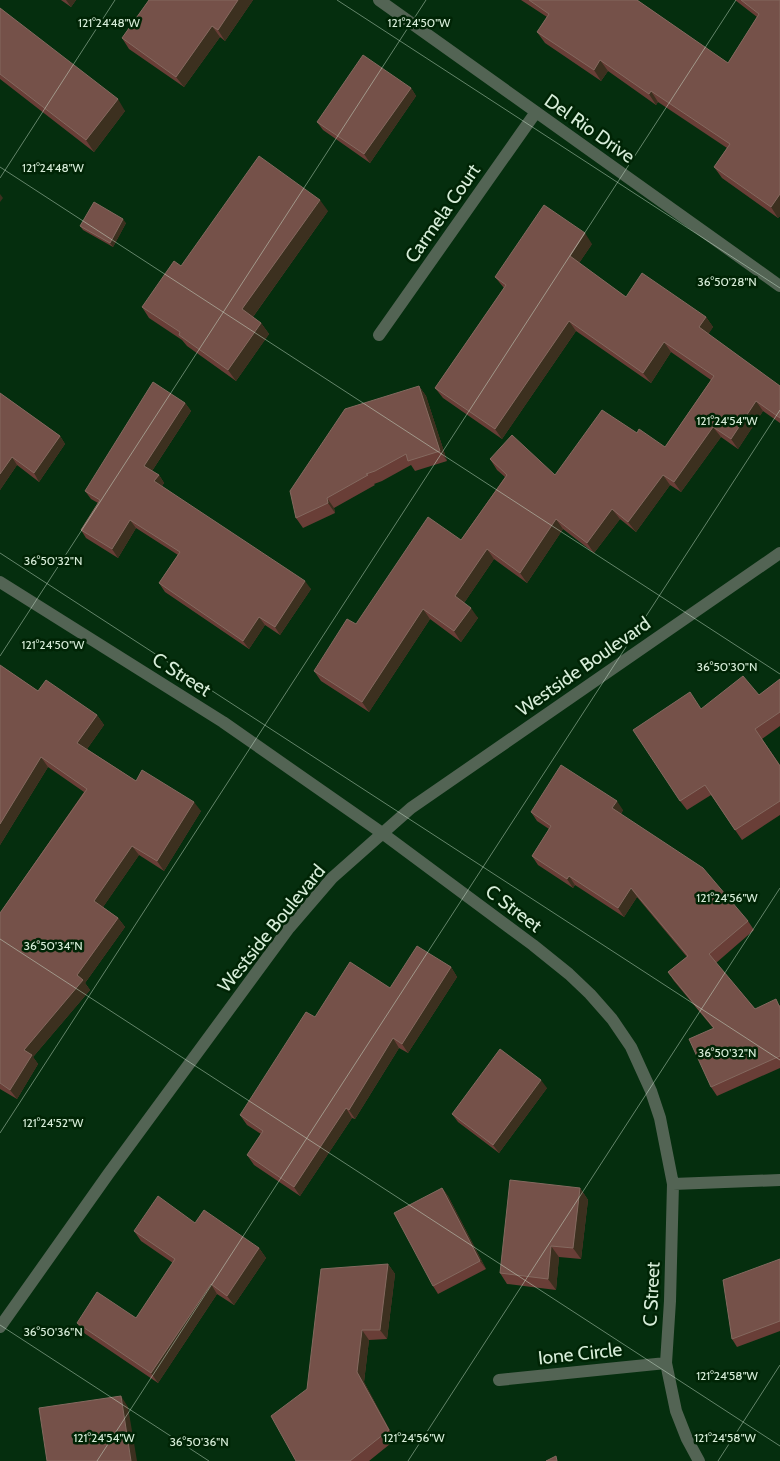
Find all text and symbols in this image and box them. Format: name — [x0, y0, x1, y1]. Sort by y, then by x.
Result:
text: 121°24'48"W — [78, 15, 141, 30]
text: 121°24'50"W — [388, 15, 451, 30]
street label: Del Rio Drive — [540, 89, 639, 168]
street label: Carmela Court — [400, 159, 485, 267]
text: 121°24'48"W — [22, 160, 85, 175]
text: 36°50'28"N — [697, 274, 757, 289]
text: 121°24'54"W — [696, 413, 758, 428]
text: 36°50'32"N — [24, 553, 82, 568]
street label: Westside Boulevard — [512, 612, 655, 721]
text: 121°24'50"W — [22, 637, 85, 652]
street label: C Street — [148, 647, 216, 702]
text: 36°50'30"N — [697, 659, 757, 674]
street label: Westside Boulevard — [213, 860, 330, 997]
street label: C Street — [481, 880, 547, 937]
text: 121°24'56"W — [696, 890, 758, 905]
text: 36°50'34"N — [23, 938, 83, 953]
text: 36°50'32"N — [698, 1045, 756, 1060]
text: 121°24'52"W — [23, 1115, 84, 1130]
street label: C Street — [638, 1260, 665, 1327]
text: 36°50'36"N — [23, 1324, 83, 1339]
street label: Ione Circle — [537, 1338, 624, 1369]
text: 121°24'58"W — [696, 1368, 759, 1383]
text: 121°24'54"W — [73, 1430, 135, 1445]
text: 121°24'56"W — [383, 1430, 445, 1445]
text: 121°24'58"W — [694, 1430, 757, 1445]
text: 36°50'36"N — [169, 1434, 229, 1449]

